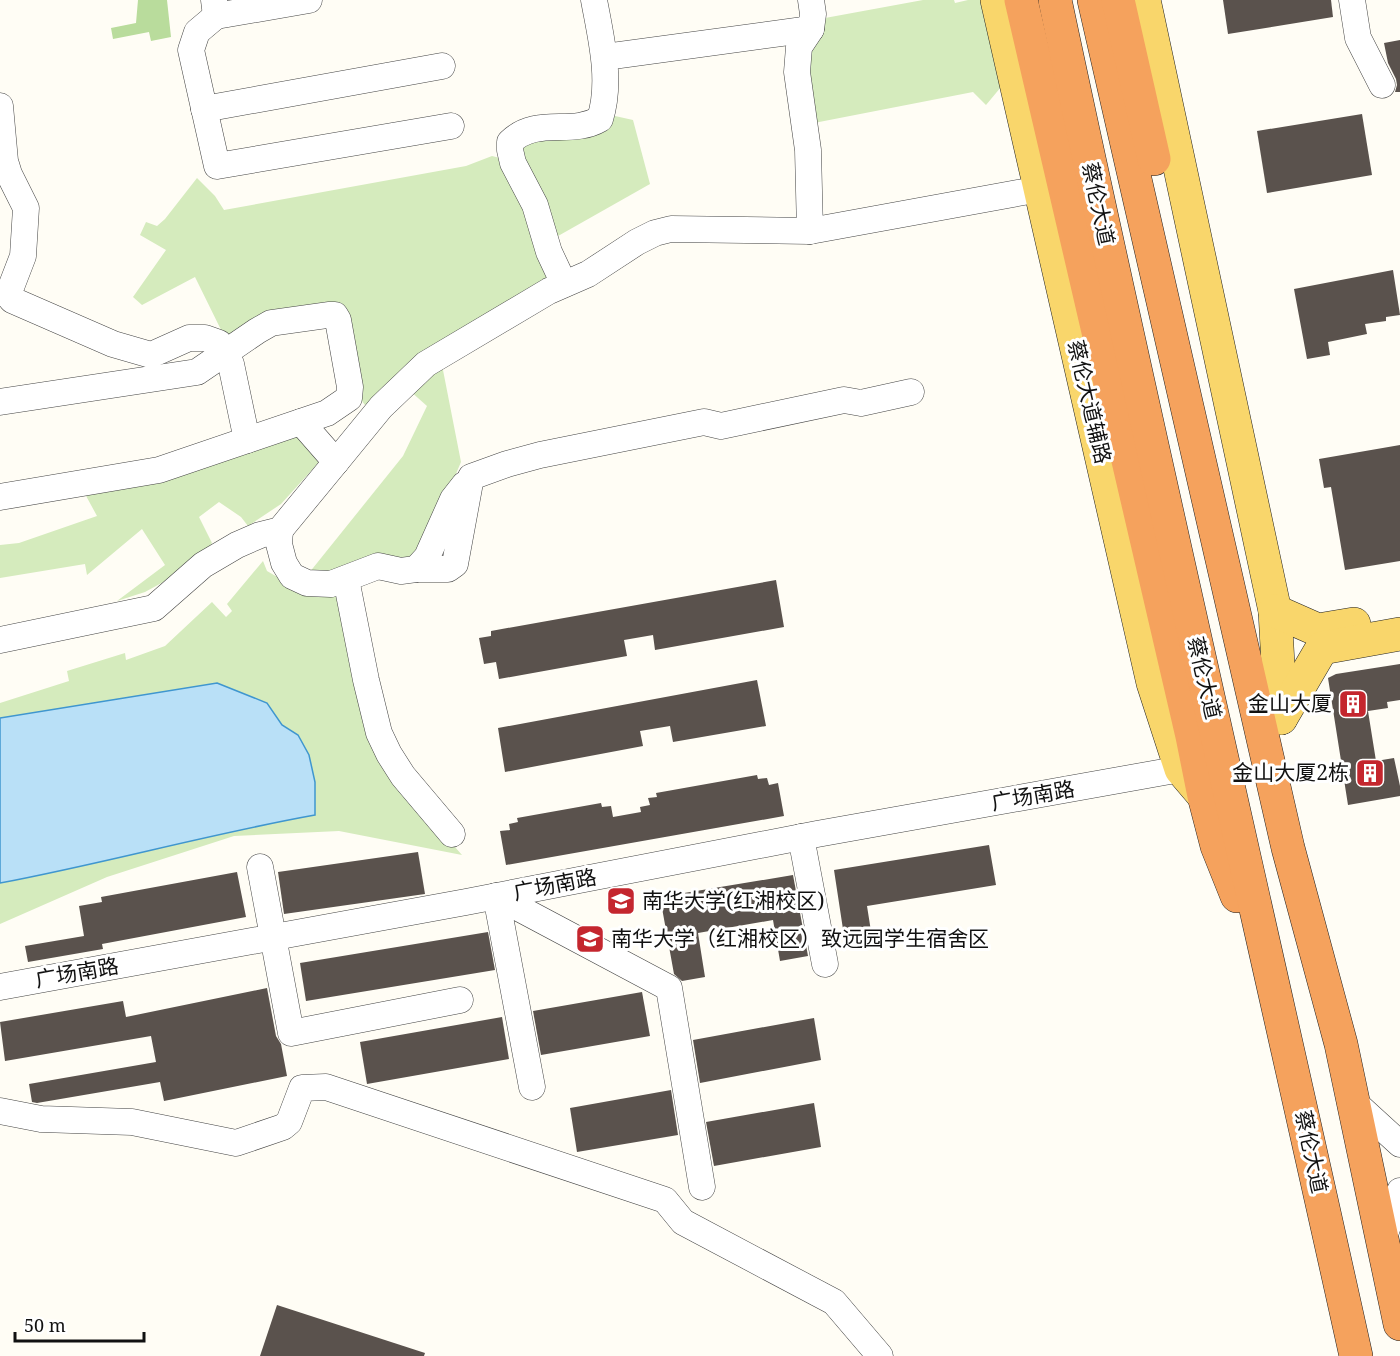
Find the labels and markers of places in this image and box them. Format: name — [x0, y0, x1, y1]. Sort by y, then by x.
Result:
building icon: 金山大厦 — [1337, 688, 1369, 720]
place label: 金山大厦 — [1248, 689, 1332, 717]
building icon: 金山大厦2栋 — [1354, 757, 1386, 789]
place label: 金山大厦2栋 — [1232, 758, 1349, 786]
school or university icon: 南华大学(红湘校区) — [605, 885, 637, 917]
place label: 南华大学(红湘校区) — [642, 886, 825, 914]
school or university icon: 南华大学（红湘校区）致远园学生宿舍区 — [574, 923, 606, 955]
place label: 南华大学（红湘校区）致远园学生宿舍区 — [611, 924, 989, 952]

